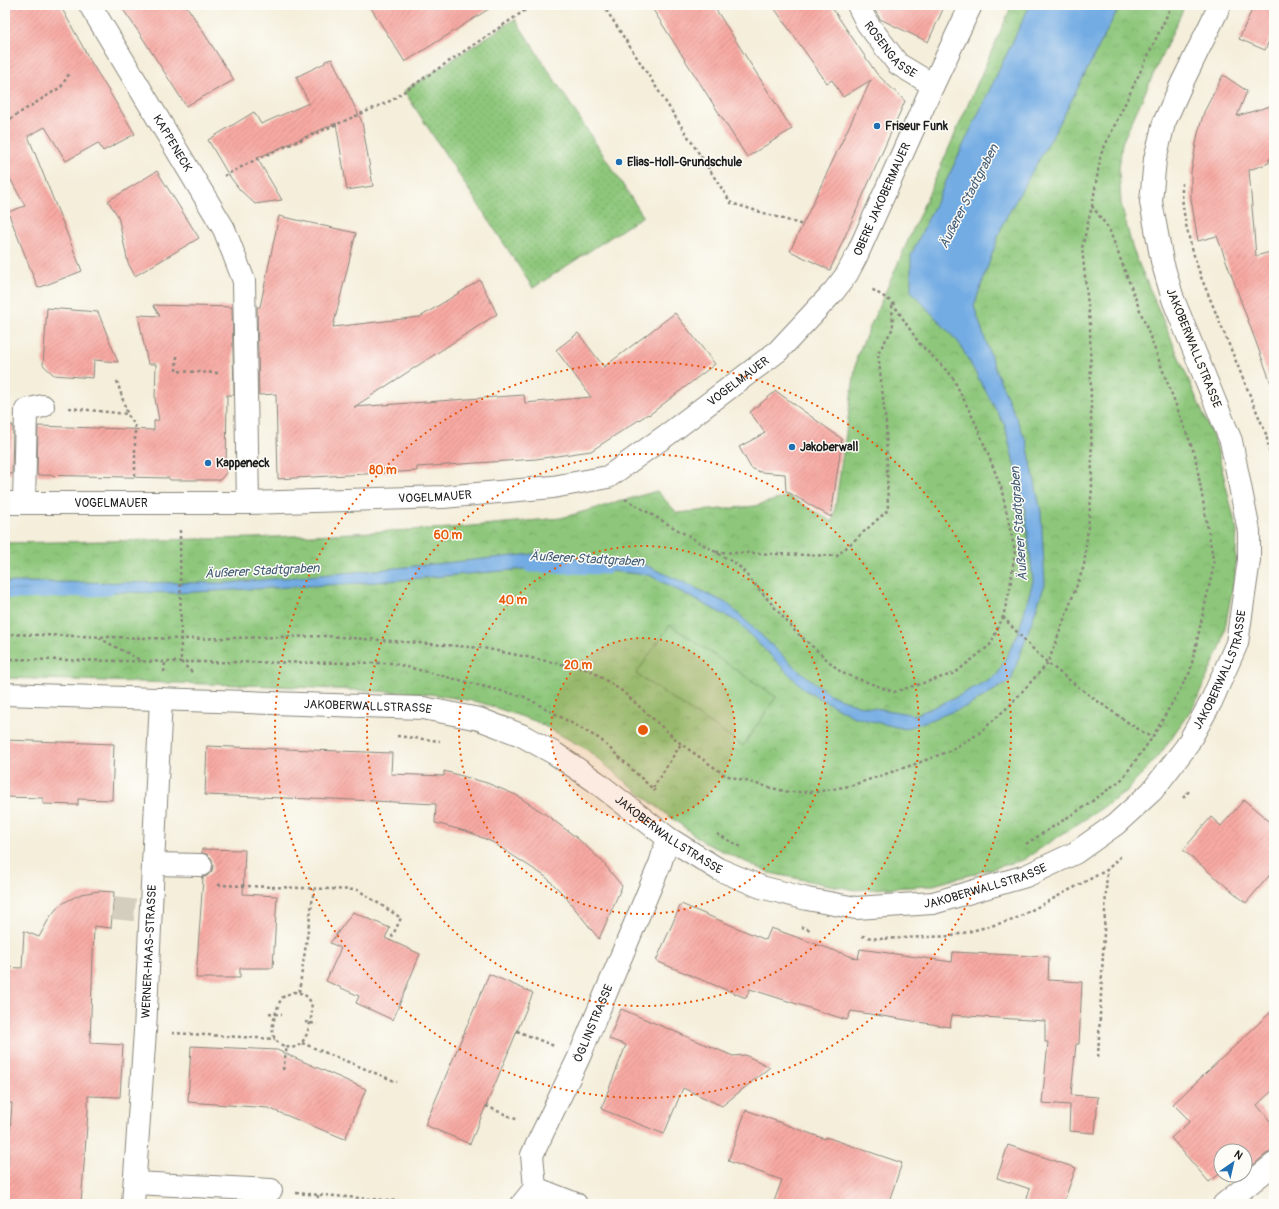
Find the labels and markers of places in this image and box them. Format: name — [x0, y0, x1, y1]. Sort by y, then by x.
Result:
place label: Friseur Funk — [885, 119, 949, 134]
marker: Friseur Funk — [872, 121, 882, 131]
place label: Elias-Holl-Grundschule — [627, 155, 743, 170]
marker: Elias-Holl-Grundschule — [614, 157, 624, 167]
place label: Jakoberwall — [800, 440, 858, 455]
marker: Jakoberwall — [787, 442, 797, 452]
place label: Kappeneck — [216, 456, 271, 471]
marker: Kappeneck — [203, 458, 213, 468]
centre of rings — [636, 723, 650, 737]

